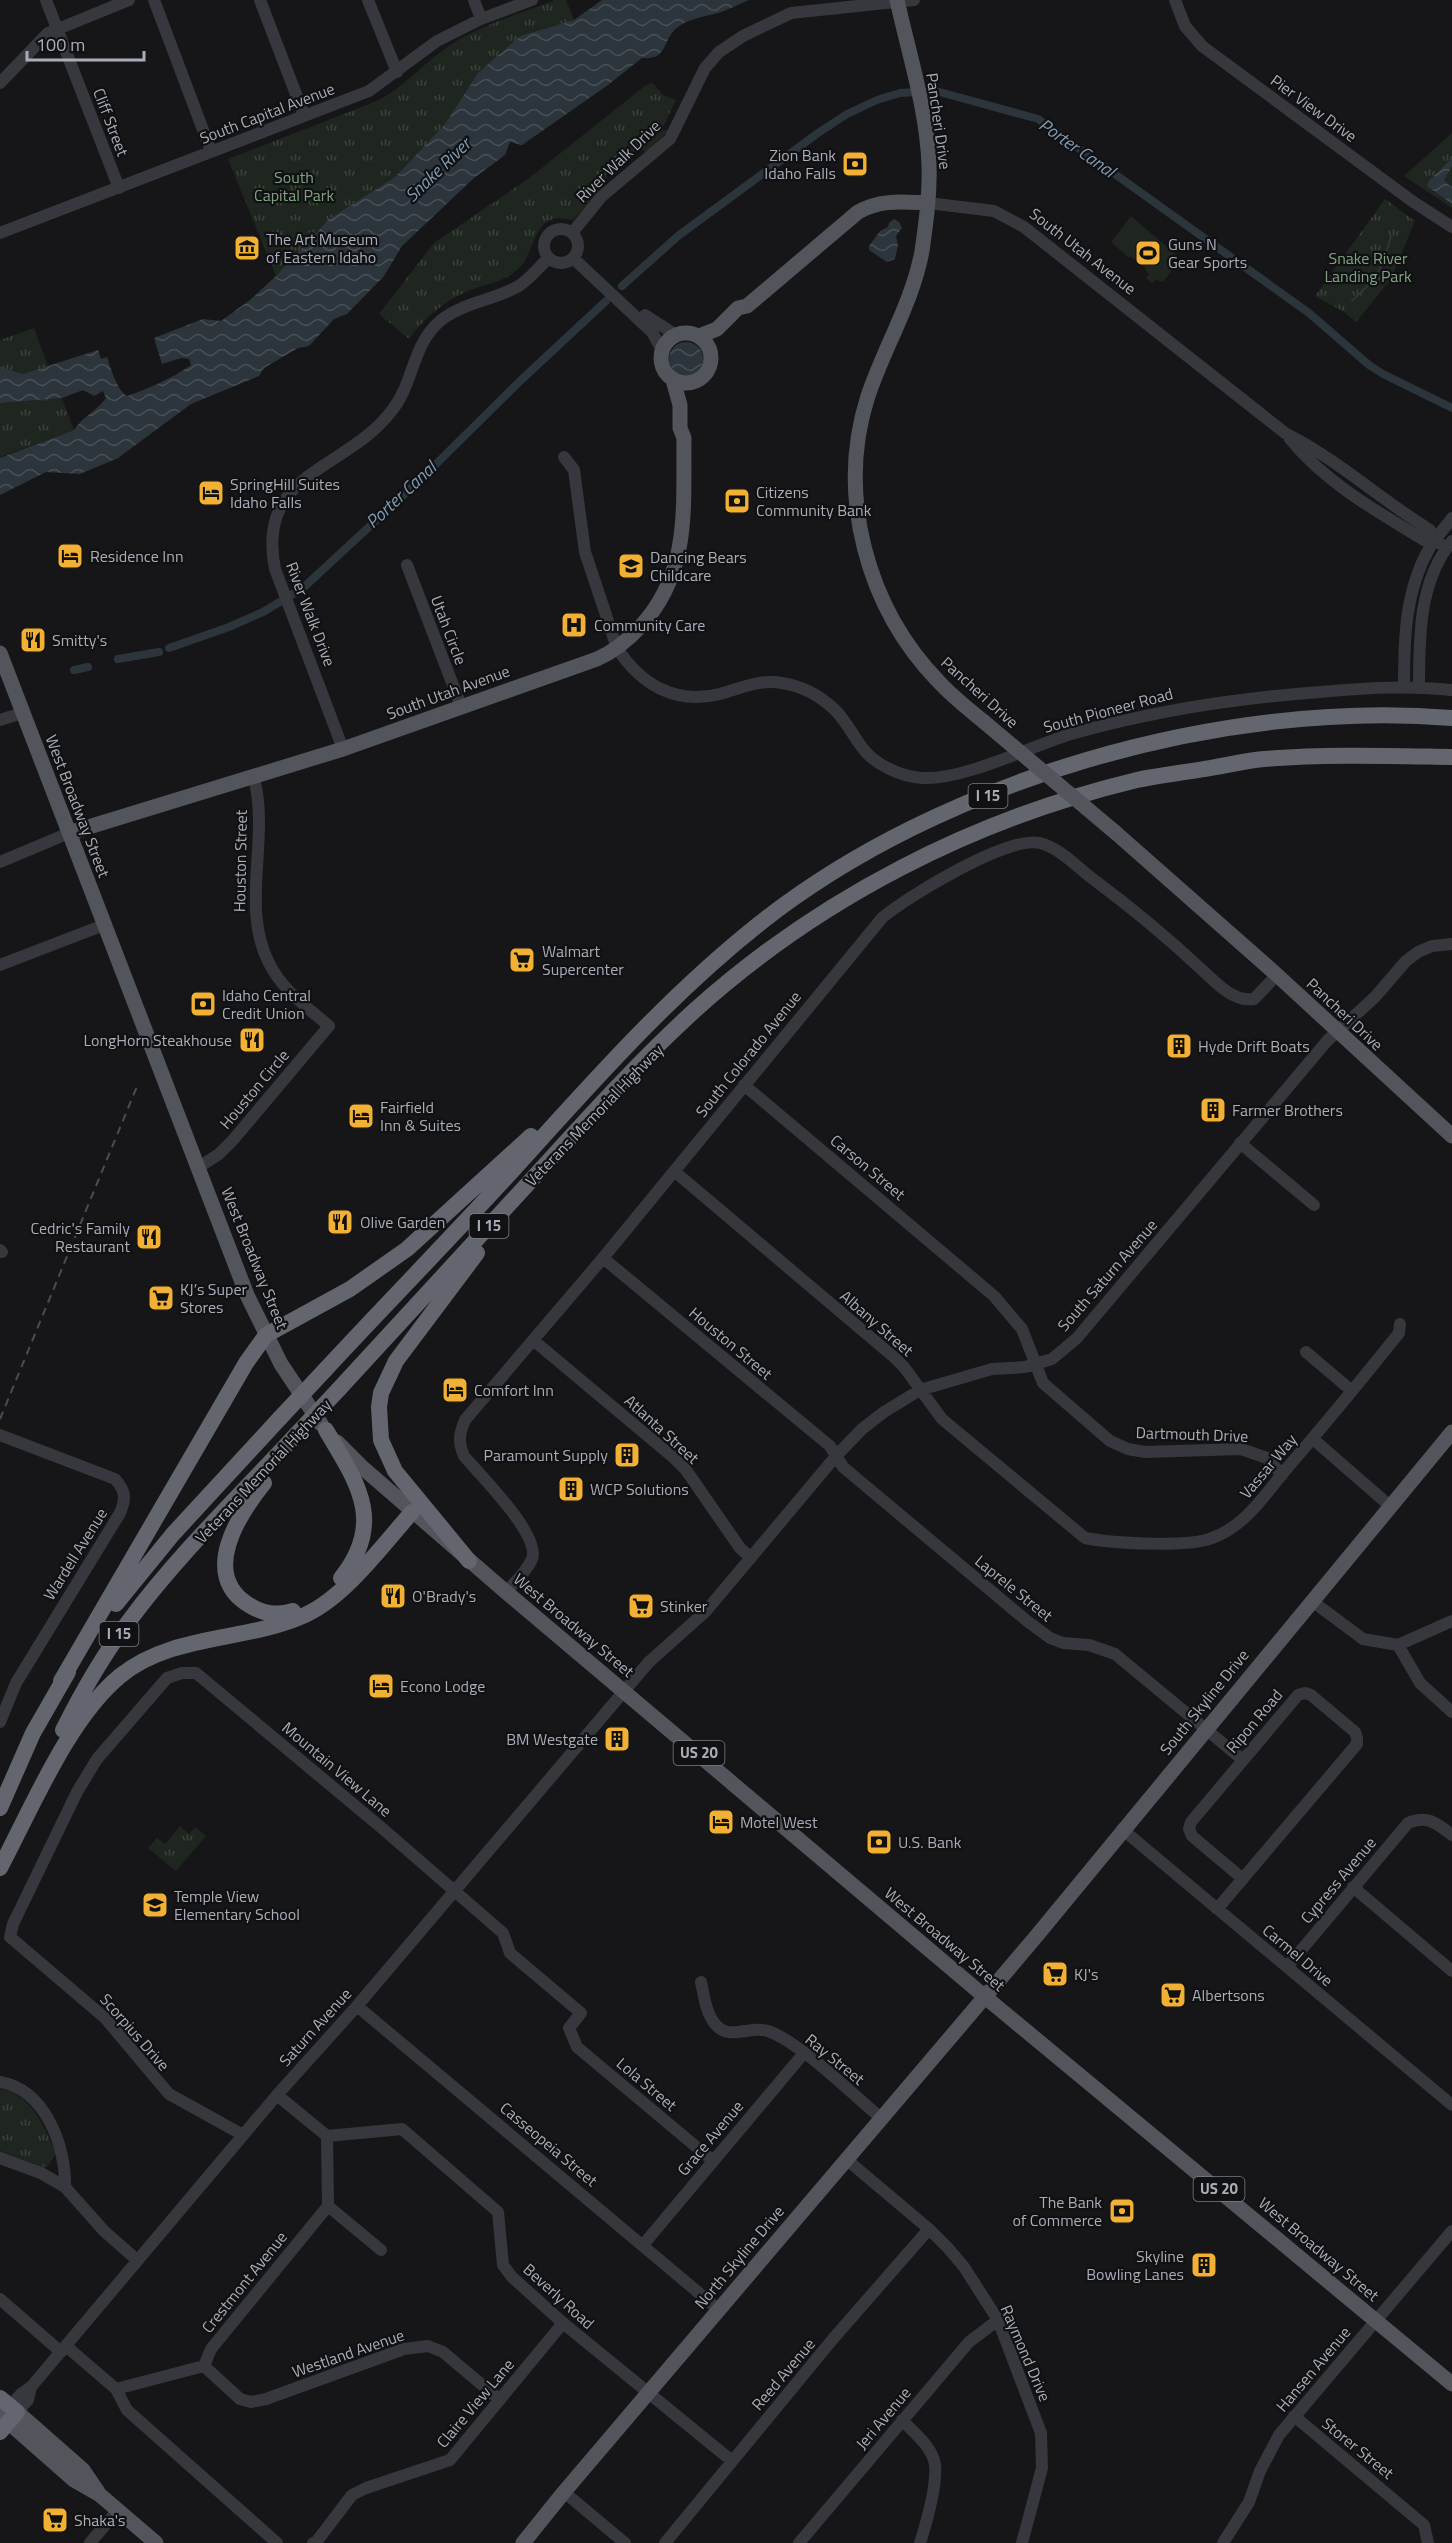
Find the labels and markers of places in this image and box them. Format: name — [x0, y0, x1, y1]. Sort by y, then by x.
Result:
place label: Zion Bank Idaho Falls — [764, 143, 836, 185]
bank icon: Zion Bank Idaho Falls — [840, 149, 870, 179]
place label: The Art Museum of Eastern Idaho — [266, 227, 378, 269]
place label: Guns N Gear Sports — [1168, 232, 1247, 274]
museum icon: The Art Museum of Eastern Idaho — [232, 233, 262, 263]
sports icon: Guns N Gear Sports — [1133, 238, 1163, 268]
place label: SpringHill Suites Idaho Falls — [230, 472, 340, 514]
hotel icon: SpringHill Suites Idaho Falls — [196, 478, 226, 508]
place label: Citizens Community Bank — [756, 480, 872, 522]
bank icon: Citizens Community Bank — [722, 486, 752, 516]
hotel icon: Residence Inn — [55, 541, 85, 571]
place label: Residence Inn — [90, 544, 183, 568]
place label: Dancing Bears Childcare — [650, 545, 747, 587]
school or university icon: Dancing Bears Childcare — [616, 551, 646, 581]
hospital icon: Community Care — [559, 610, 589, 640]
place label: Community Care — [594, 613, 705, 637]
restaurant icon: Smitty's — [18, 625, 48, 655]
place label: Smitty's — [52, 628, 107, 652]
place label: Walmart Supercenter — [542, 939, 624, 981]
supermarket icon: Walmart Supercenter — [507, 945, 537, 975]
place label: Idaho Central Credit Union — [222, 983, 311, 1025]
bank icon: Idaho Central Credit Union — [188, 989, 218, 1019]
restaurant icon: LongHorn Steakhouse — [237, 1025, 267, 1055]
place label: LongHorn Steakhouse — [83, 1028, 232, 1052]
building icon: Hyde Drift Boats — [1164, 1031, 1194, 1061]
place label: Hyde Drift Boats — [1198, 1034, 1310, 1058]
place label: Fairfield Inn & Suites — [380, 1095, 461, 1137]
building icon: Farmer Brothers — [1198, 1095, 1228, 1125]
place label: Farmer Brothers — [1232, 1098, 1343, 1122]
hotel icon: Fairfield Inn & Suites — [346, 1101, 376, 1131]
restaurant icon: Olive Garden — [325, 1207, 355, 1237]
place label: Olive Garden — [360, 1210, 445, 1234]
place label: Cedric's Family Restaurant — [30, 1216, 130, 1258]
restaurant icon: Cedric's Family Restaurant — [134, 1222, 164, 1252]
place label: KJ’s Super Stores — [180, 1277, 248, 1319]
supermarket icon: KJ’s Super Stores — [146, 1283, 176, 1313]
hotel icon: Comfort Inn — [440, 1375, 470, 1405]
place label: Comfort Inn — [474, 1378, 554, 1402]
building icon: Paramount Supply — [612, 1440, 642, 1470]
place label: Paramount Supply — [484, 1443, 608, 1467]
building icon: WCP Solutions — [556, 1474, 586, 1504]
place label: WCP Solutions — [590, 1477, 689, 1501]
restaurant icon: O'Brady's — [378, 1581, 408, 1611]
place label: O'Brady's — [412, 1584, 476, 1608]
supermarket icon: Stinker — [626, 1591, 656, 1621]
place label: Stinker — [660, 1594, 708, 1618]
hotel icon: Econo Lodge — [366, 1671, 396, 1701]
place label: Econo Lodge — [400, 1674, 485, 1698]
building icon: BM Westgate — [602, 1724, 632, 1754]
place label: BM Westgate — [506, 1727, 598, 1751]
hotel icon: Motel West — [706, 1807, 736, 1837]
place label: Motel West — [740, 1810, 818, 1834]
bank icon: U.S. Bank — [864, 1827, 894, 1857]
place label: U.S. Bank — [898, 1830, 962, 1854]
place label: Temple View Elementary School — [174, 1884, 300, 1926]
school or university icon: Temple View Elementary School — [140, 1890, 170, 1920]
supermarket icon: KJ's — [1040, 1959, 1070, 1989]
place label: KJ's — [1074, 1962, 1098, 1986]
supermarket icon: Albertsons — [1158, 1980, 1188, 2010]
place label: Albertsons — [1192, 1983, 1265, 2007]
place label: The Bank of Commerce — [1013, 2190, 1102, 2232]
bank icon: The Bank of Commerce — [1107, 2196, 1137, 2226]
place label: Skyline Bowling Lanes — [1086, 2244, 1184, 2286]
building icon: Skyline Bowling Lanes — [1189, 2250, 1219, 2280]
supermarket icon: Shaka's — [40, 2505, 70, 2535]
place label: Shaka's — [74, 2508, 126, 2532]

